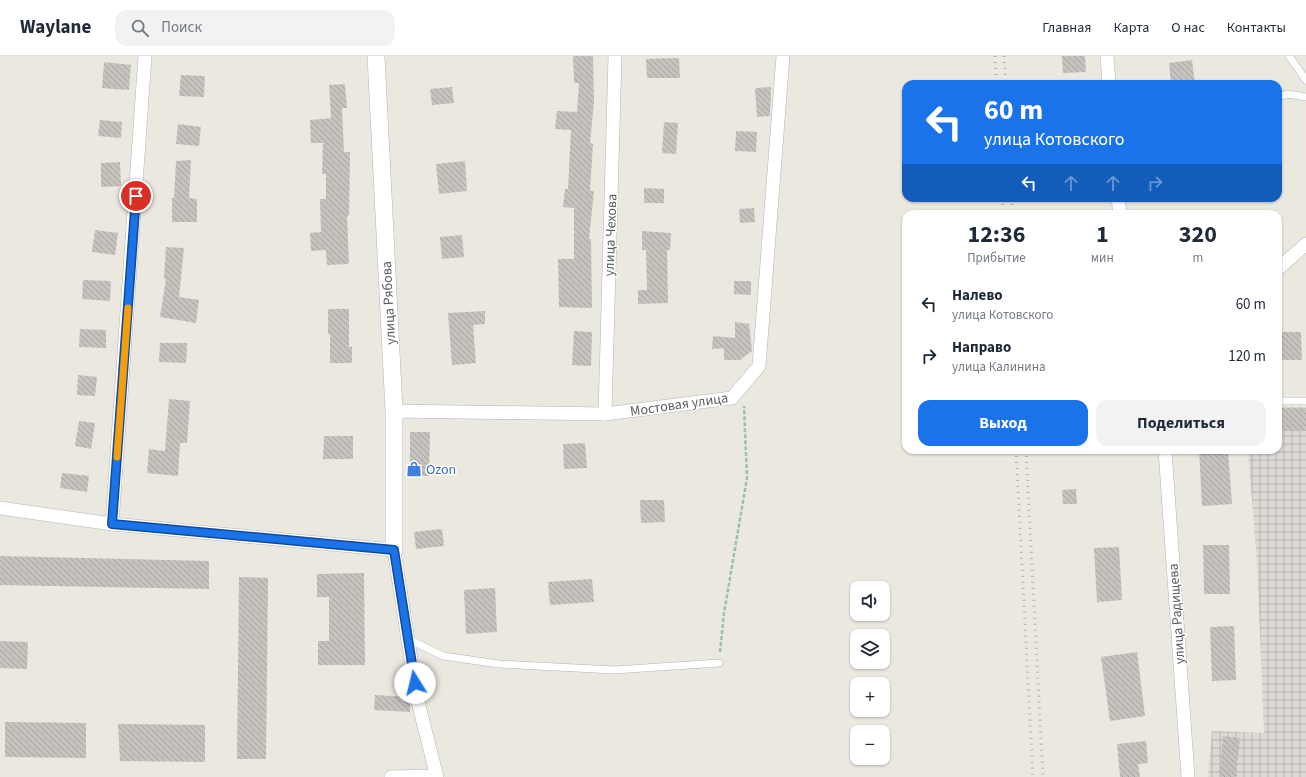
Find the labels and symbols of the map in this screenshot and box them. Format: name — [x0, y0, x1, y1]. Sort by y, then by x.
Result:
pin — [119, 179, 153, 213]
street label: улица Чехова — [600, 193, 622, 277]
street label: улица Рябова — [377, 261, 401, 345]
street label: Мостовая улица — [629, 388, 729, 422]
shop icon: Ozon — [405, 460, 423, 478]
place label: Ozon — [426, 460, 456, 480]
street label: улица Радищева — [1163, 563, 1190, 665]
position arrow — [394, 662, 436, 704]

